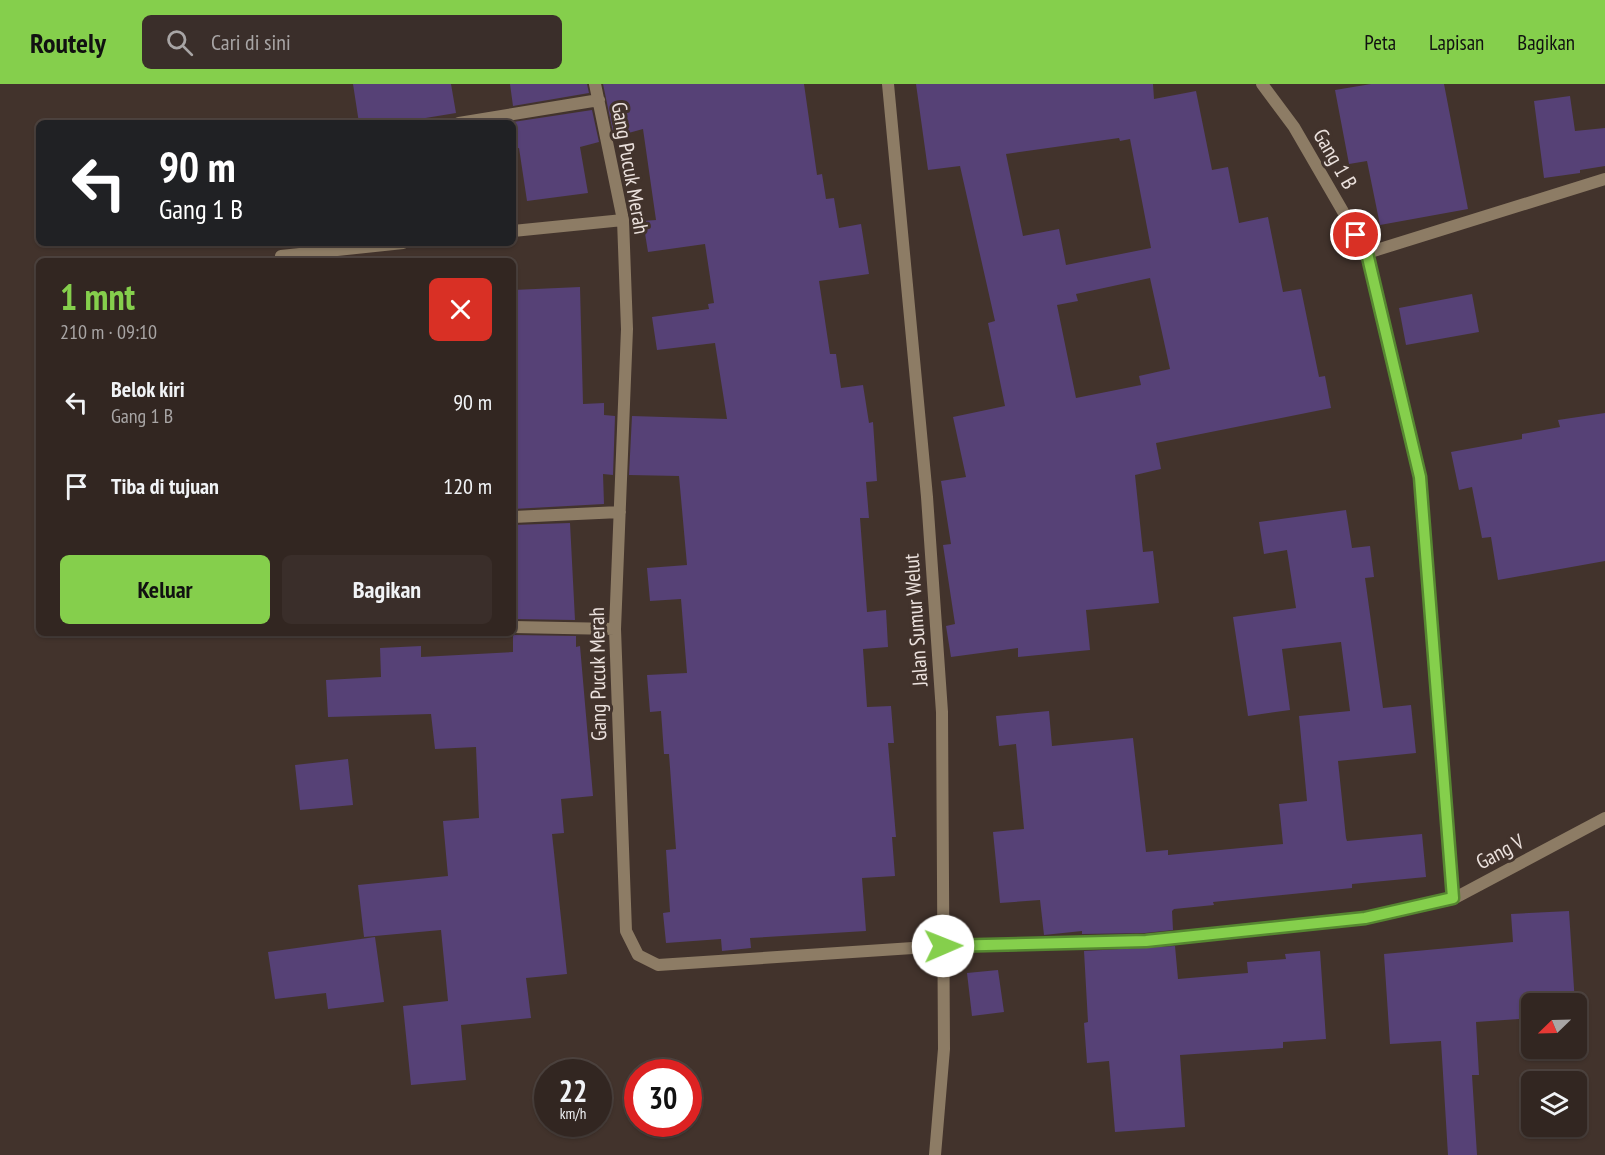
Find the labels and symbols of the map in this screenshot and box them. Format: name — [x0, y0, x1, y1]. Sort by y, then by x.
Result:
street label: Gang Pucuk Merah — [606, 100, 655, 236]
street label: Gang 1 B — [1307, 124, 1363, 194]
pin — [1330, 209, 1381, 260]
street label: Jalan Sumur Welut — [897, 553, 934, 688]
street label: Gang Pucuk Merah — [583, 607, 612, 741]
street label: Gang V — [1471, 828, 1529, 875]
position arrow — [911, 914, 975, 978]
north arrow — [1521, 993, 1587, 1059]
speed limit sign: 30 — [624, 1059, 702, 1137]

